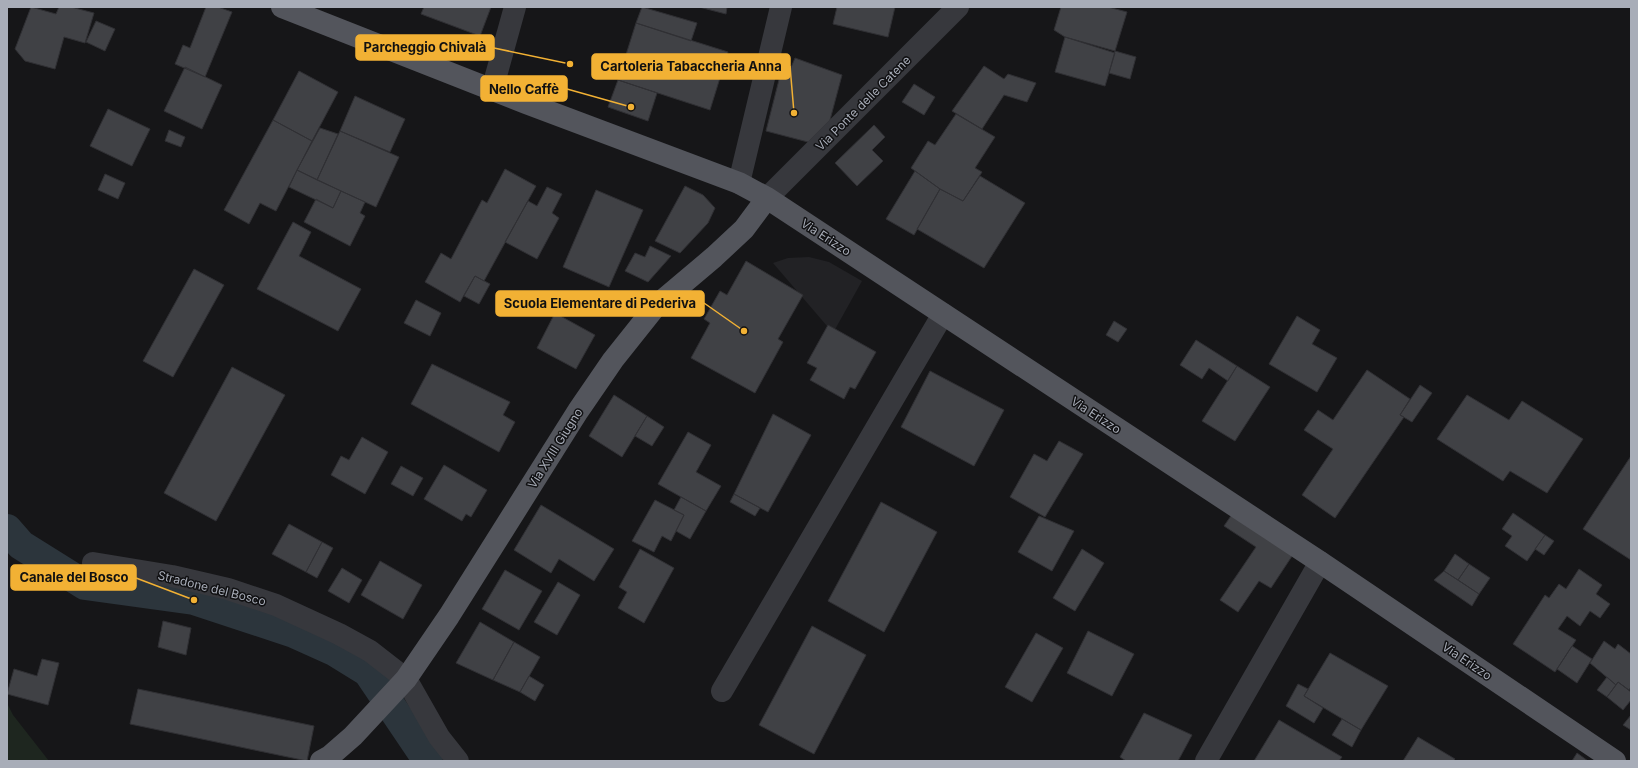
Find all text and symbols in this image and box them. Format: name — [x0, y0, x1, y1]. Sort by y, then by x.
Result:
callout: Parcheggio Chivalà — [356, 35, 494, 60]
text: Parcheggio Chivalà — [364, 39, 486, 55]
street label: Via Ponte delle Catene — [812, 52, 914, 154]
callout: Cartoleria Tabaccheria Anna — [592, 54, 790, 79]
text: Cartoleria Tabaccheria Anna — [600, 58, 782, 74]
callout: Nello Caffè — [481, 76, 567, 101]
text: Nello Caffè — [489, 81, 559, 97]
street label: Via Erizzo — [798, 215, 854, 259]
callout: Scuola Elementare di Pederiva — [496, 291, 704, 316]
text: Scuola Elementare di Pederiva — [504, 295, 696, 311]
street label: Via Erizzo — [1068, 393, 1124, 437]
street label: Via XVIII Giugno — [524, 405, 586, 491]
callout: Canale del Bosco — [11, 565, 136, 590]
street label: Stradone del Bosco — [156, 567, 268, 609]
text: Canale del Bosco — [19, 569, 129, 585]
street label: Via Erizzo — [1439, 639, 1495, 683]

